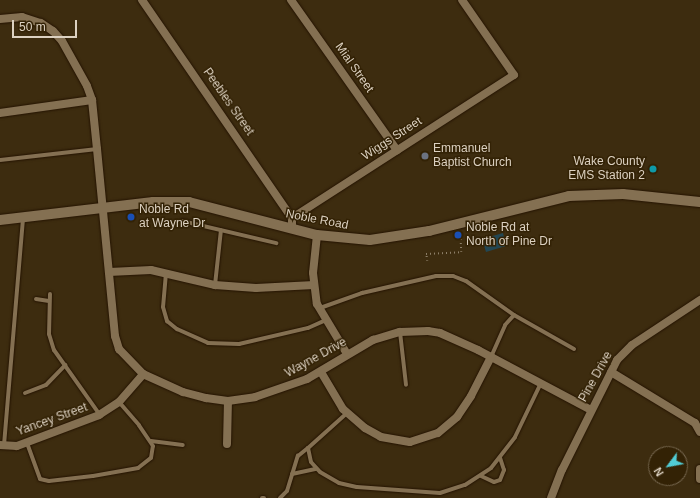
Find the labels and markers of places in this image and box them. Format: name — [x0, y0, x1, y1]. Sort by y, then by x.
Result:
place label: Emmanuel Baptist Church — [433, 142, 512, 170]
marker: Emmanuel Baptist Church — [420, 151, 430, 161]
place label: Wake County EMS Station 2 — [568, 155, 645, 183]
marker: Wake County EMS Station 2 — [648, 164, 658, 174]
place label: Noble Rd at Wayne Dr — [139, 203, 205, 231]
marker: Noble Rd at Wayne Dr — [126, 212, 136, 222]
place label: Noble Rd at North of Pine Dr — [466, 221, 552, 249]
marker: Noble Rd at North of Pine Dr — [453, 230, 463, 240]

